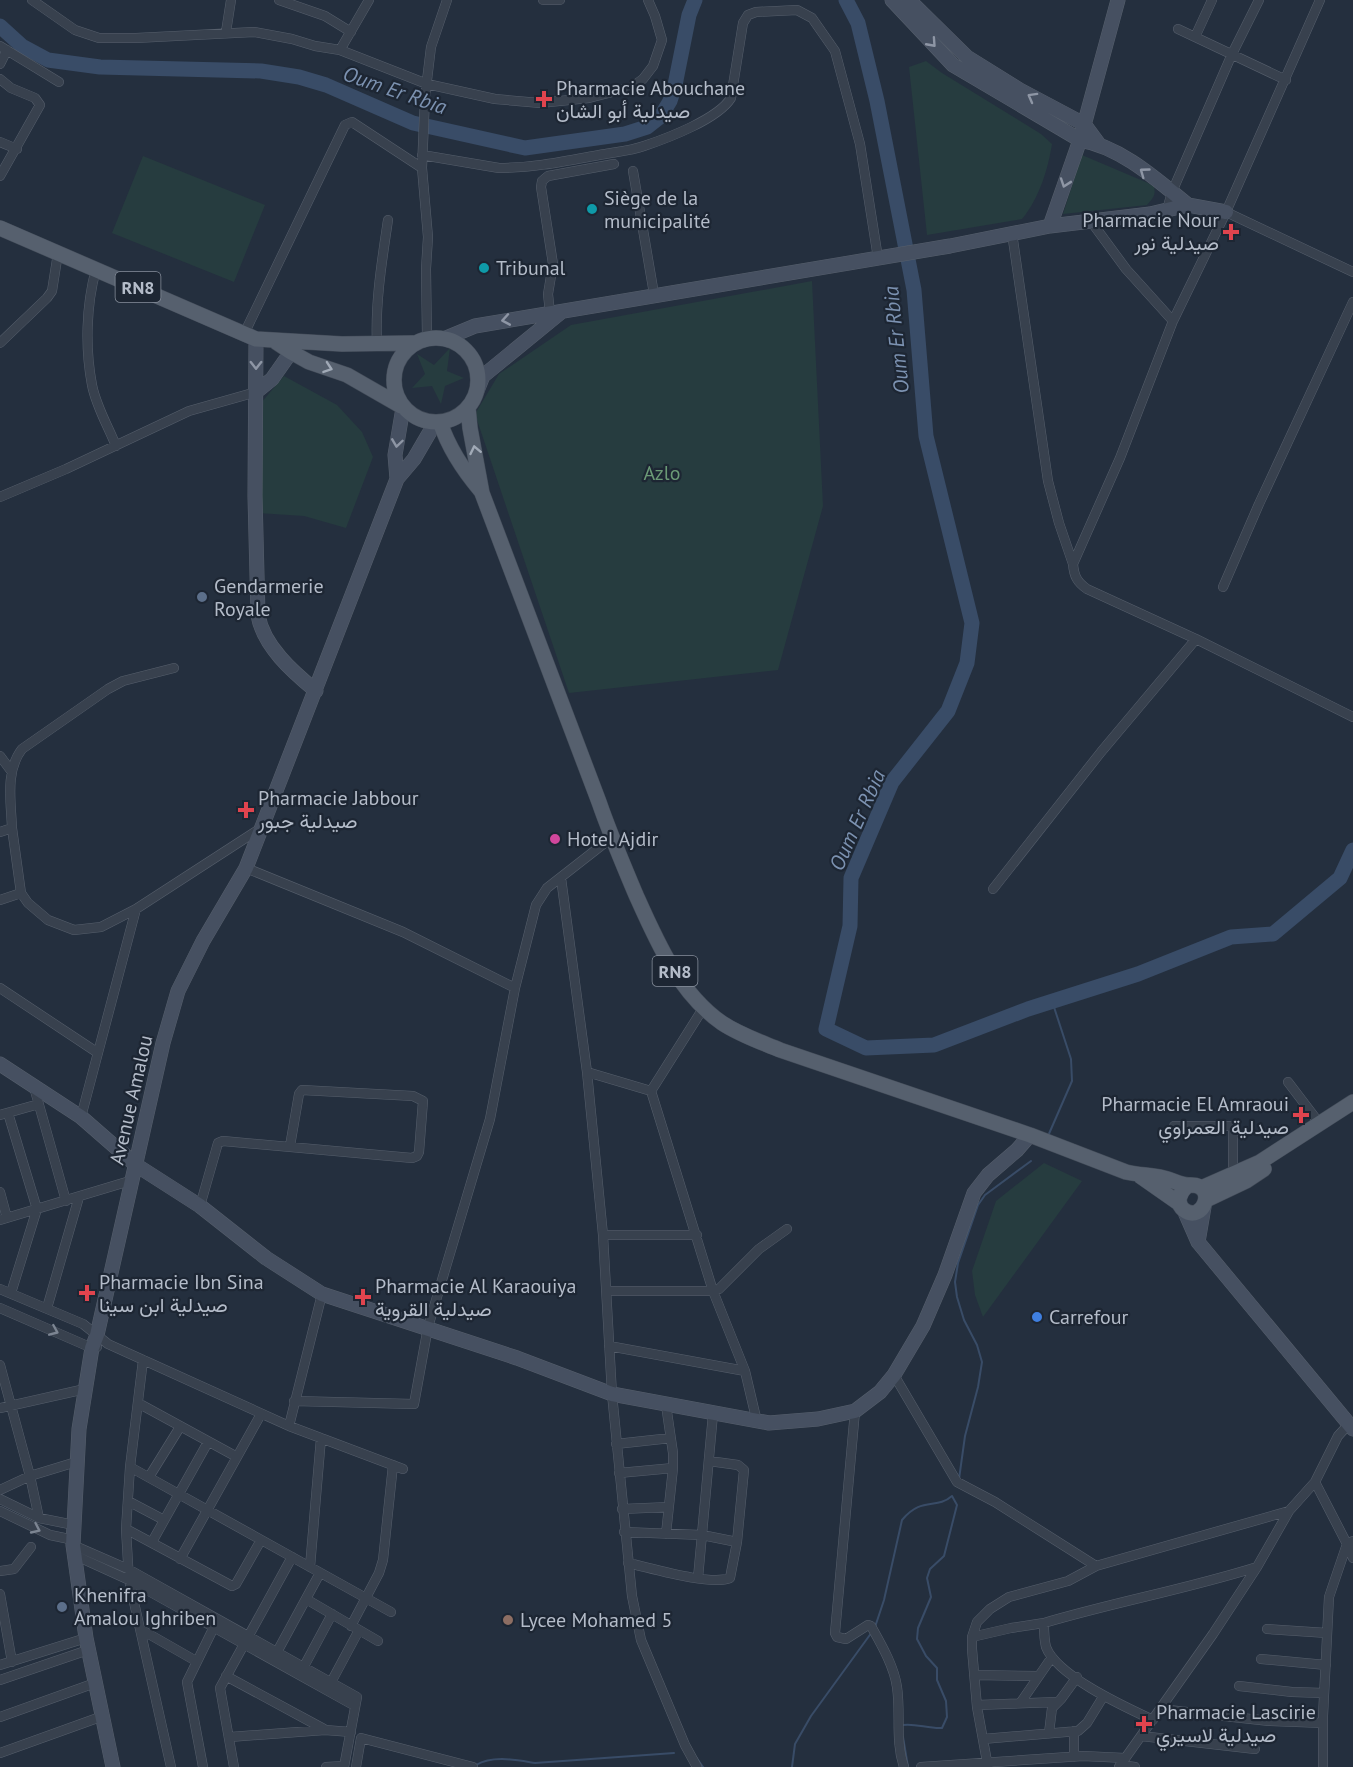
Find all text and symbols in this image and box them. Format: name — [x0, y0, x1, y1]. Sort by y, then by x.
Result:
one-way arrow — [925, 36, 936, 47]
water label: Oum Er Rbia — [340, 60, 451, 121]
place label: Pharmacie Abouchane صيدلية أبو الشان — [556, 75, 745, 124]
marker: Pharmacie Abouchane صيدلية أبو الشان — [537, 92, 551, 106]
one-way arrow — [1028, 93, 1039, 104]
one-way arrow — [1140, 168, 1151, 179]
one-way arrow — [1060, 177, 1073, 188]
place label: Siège de la municipalité — [604, 185, 710, 234]
marker: Siège de la municipalité — [585, 202, 599, 216]
place label: Pharmacie Nour صيدلية نور — [1082, 207, 1219, 256]
marker: Pharmacie Nour صيدلية نور — [1224, 225, 1238, 239]
place label: Tribunal — [496, 255, 566, 281]
marker: Tribunal — [477, 261, 491, 275]
road number: RN8 — [116, 272, 160, 302]
water label: Oum Er Rbia — [877, 284, 915, 395]
one-way arrow — [502, 313, 512, 326]
one-way arrow — [250, 361, 262, 370]
one-way arrow — [322, 361, 333, 374]
one-way arrow — [391, 438, 403, 448]
one-way arrow — [469, 445, 482, 455]
park label: Azlo — [644, 460, 680, 486]
place label: Gendarmerie Royale — [214, 573, 324, 622]
marker: Gendarmerie Royale — [195, 590, 209, 604]
water label: Oum Er Rbia — [823, 765, 892, 875]
place label: Pharmacie Jabbour صيدلية جبور — [257, 785, 419, 834]
marker: Pharmacie Jabbour صيدلية جبور — [239, 803, 253, 817]
place label: Hotel Ajdir — [567, 826, 659, 852]
marker: Hotel Ajdir — [548, 832, 562, 846]
road number: RN8 — [652, 956, 698, 986]
street label: Avenue Amalou — [103, 1033, 159, 1167]
place label: Pharmacie El Amraoui صيدلية العمراوي — [1101, 1091, 1289, 1144]
marker: Pharmacie El Amraoui صيدلية العمراوي — [1294, 1108, 1308, 1122]
place label: Pharmacie Ibn Sina صيدلية ابن سينا — [99, 1269, 264, 1318]
place label: Pharmacie Al Karaouiya صيدلية القروية — [375, 1273, 577, 1322]
marker: Pharmacie Ibn Sina صيدلية ابن سينا — [80, 1286, 94, 1300]
marker: Pharmacie Al Karaouiya صيدلية القروية — [356, 1290, 370, 1304]
place label: Carrefour — [1049, 1304, 1128, 1330]
marker: Carrefour — [1030, 1310, 1044, 1324]
one-way arrow — [47, 1323, 58, 1335]
one-way arrow — [29, 1521, 40, 1533]
place label: Khenifra Amalou Ighriben — [74, 1582, 216, 1631]
marker: Khenifra Amalou Ighriben — [55, 1600, 69, 1614]
place label: Lycee Mohamed 5 — [520, 1607, 672, 1633]
marker: Lycee Mohamed 5 — [501, 1613, 515, 1627]
place label: Pharmacie Lascirie صيدلية لاسيري — [1156, 1699, 1316, 1752]
marker: Pharmacie Lascirie صيدلية لاسيري — [1137, 1717, 1151, 1731]

